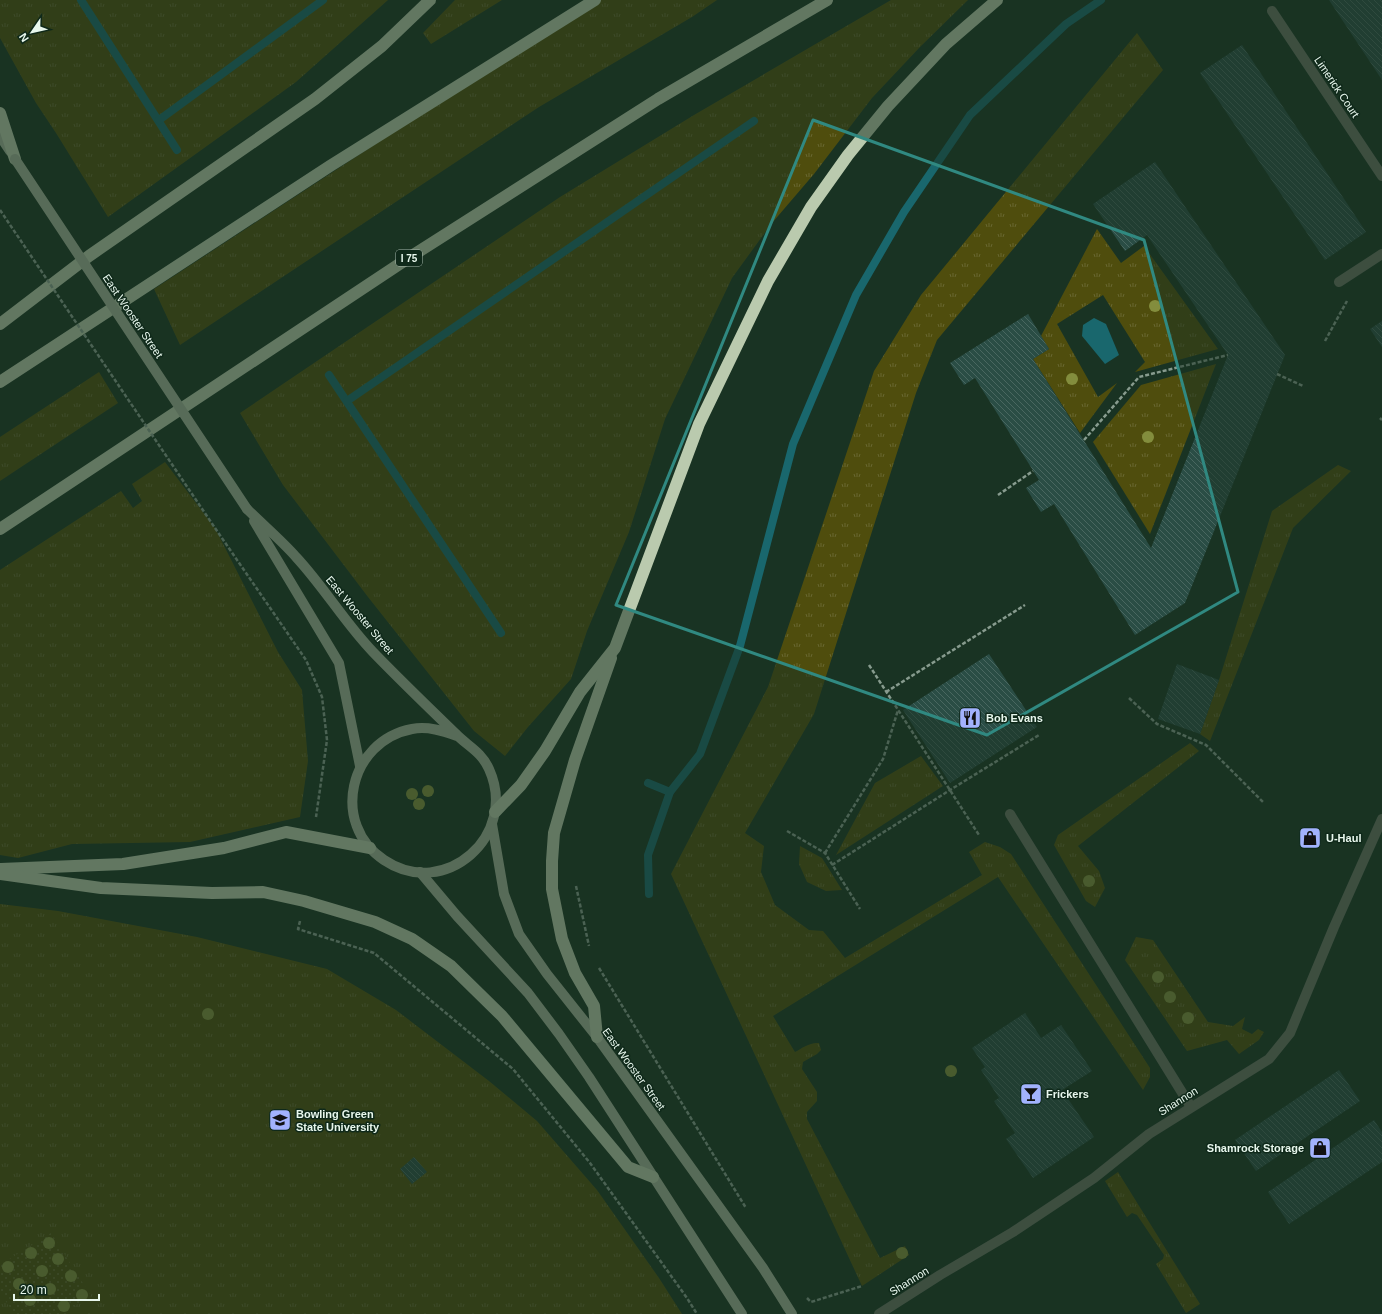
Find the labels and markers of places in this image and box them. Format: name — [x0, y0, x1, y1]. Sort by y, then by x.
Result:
restaurant icon: Bob Evans — [957, 705, 983, 731]
place label: Bob Evans — [986, 712, 1043, 724]
shop icon: U-Haul — [1297, 825, 1323, 851]
place label: U-Haul — [1326, 832, 1361, 844]
bar icon: Frickers — [1018, 1081, 1044, 1107]
place label: Frickers — [1046, 1088, 1089, 1100]
school or university icon: Bowling Green State University — [267, 1107, 293, 1133]
place label: Bowling Green State University — [296, 1108, 380, 1133]
shop icon: Shamrock Storage — [1307, 1135, 1333, 1161]
place label: Shamrock Storage — [1207, 1142, 1304, 1154]

